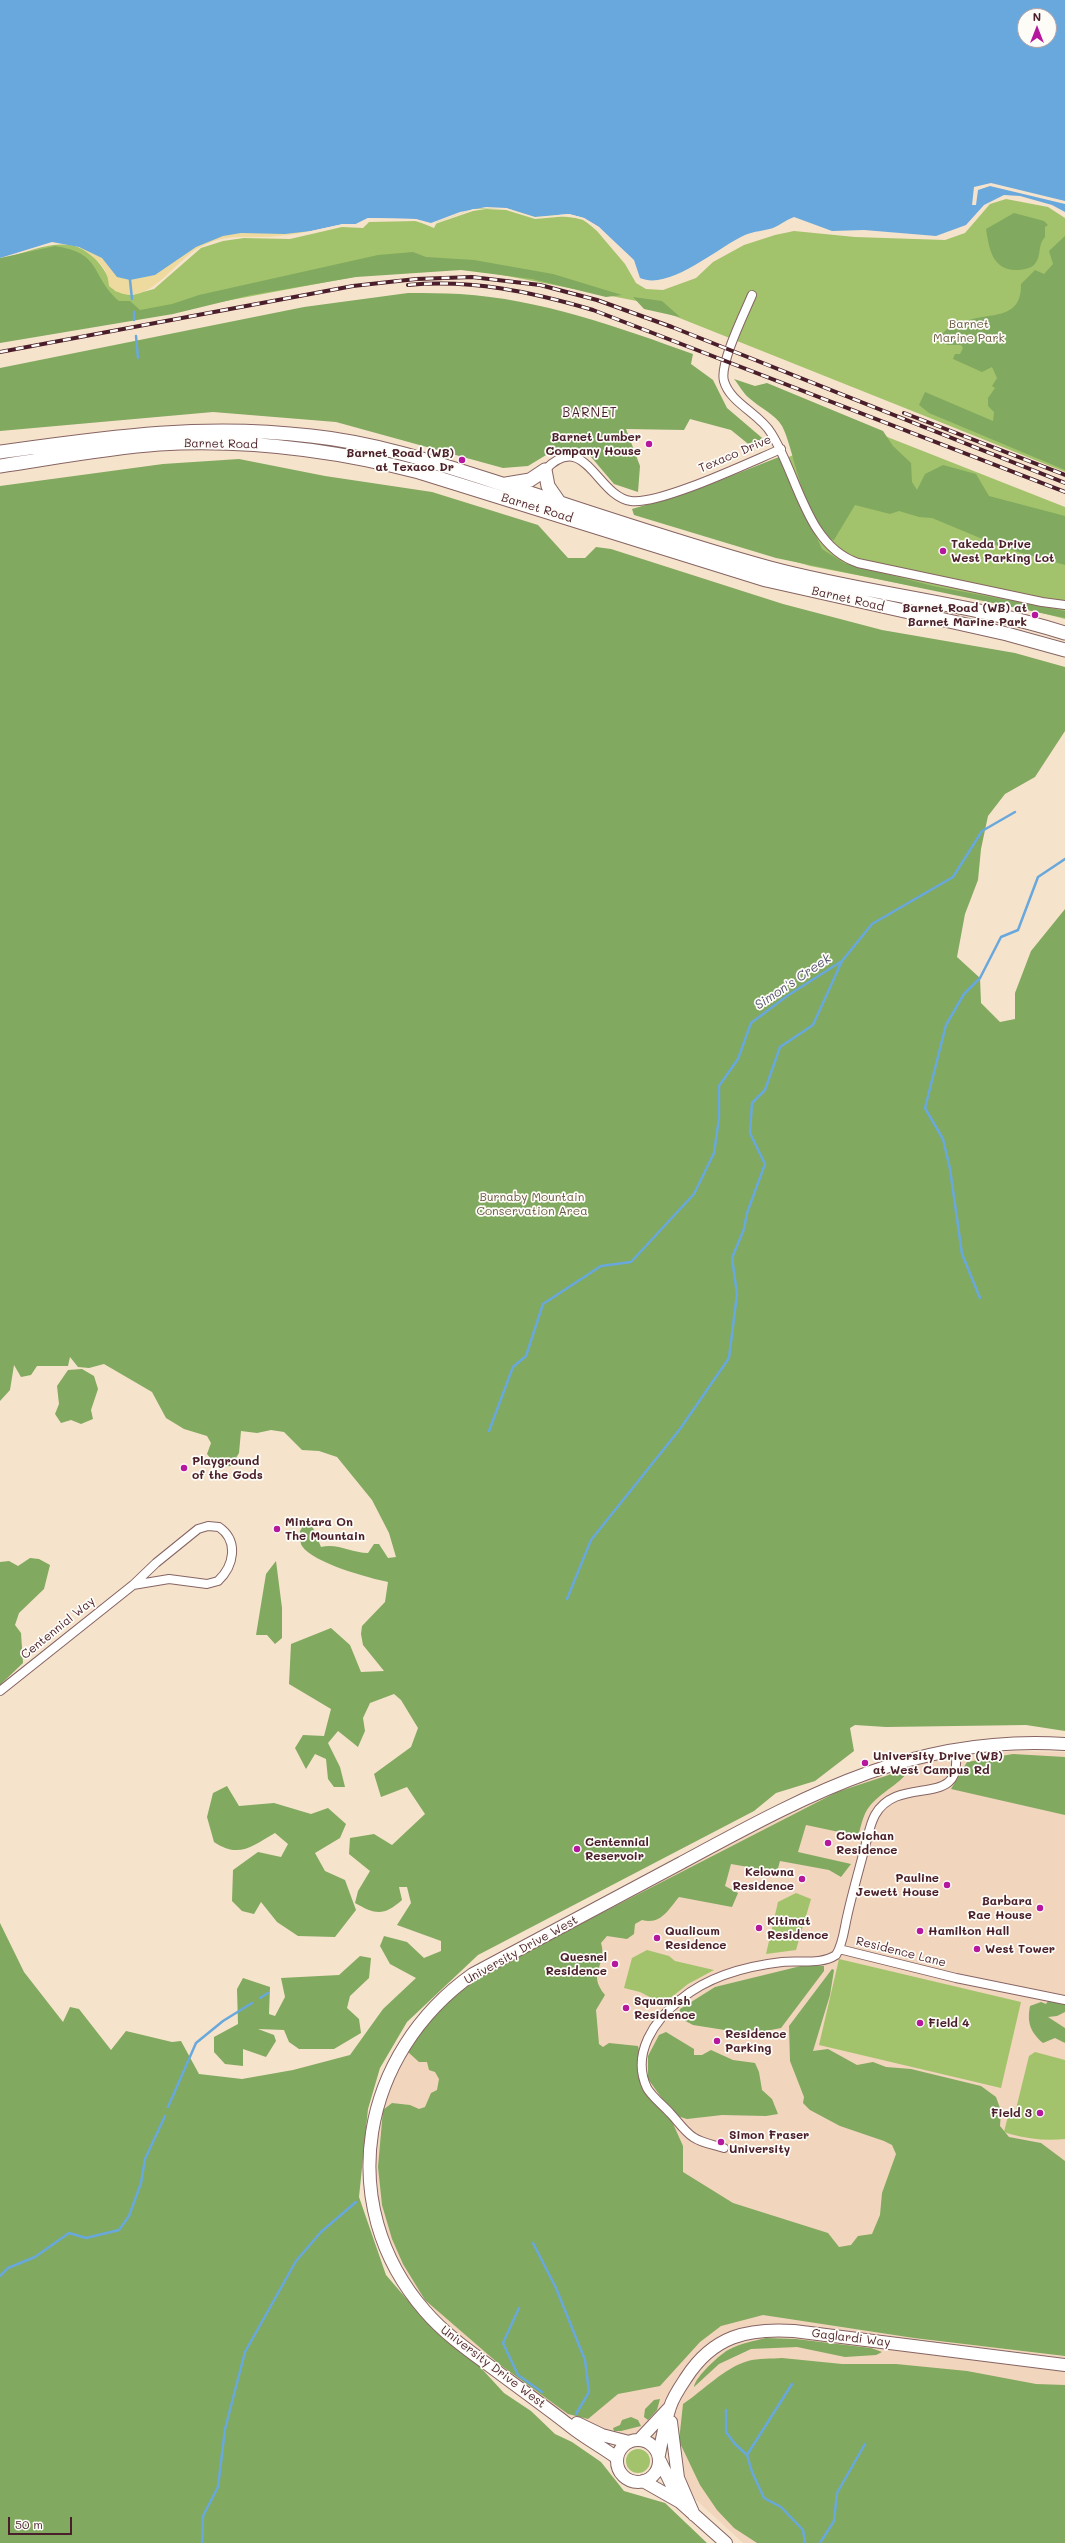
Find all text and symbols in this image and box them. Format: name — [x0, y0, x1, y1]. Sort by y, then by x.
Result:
north arrow — [1017, 8, 1057, 48]
text: N — [1033, 9, 1041, 24]
park label: Barnet Marine Park — [933, 317, 1005, 345]
district label: BARNET — [562, 405, 618, 421]
place label: Barnet Lumber Company House — [546, 430, 641, 458]
street label: Texaco Drive — [697, 432, 773, 476]
street label: Barnet Road — [184, 436, 258, 452]
marker: Barnet Lumber Company House — [644, 439, 654, 449]
place label: Barnet Road (WB) at Texaco Dr — [346, 446, 454, 474]
marker: Barnet Road (WB) at Texaco Dr — [457, 455, 467, 465]
street label: Barnet Road — [499, 490, 575, 526]
place label: Takeda Drive West Parking Lot — [951, 537, 1054, 565]
marker: Takeda Drive West Parking Lot — [938, 546, 948, 556]
street label: Barnet Road — [810, 584, 886, 614]
place label: Barnet Road (WB) at Barnet Marine Park — [902, 601, 1027, 629]
marker: Barnet Road (WB) at Barnet Marine Park — [1030, 610, 1040, 620]
water label: Simon's Creek — [752, 951, 834, 1013]
park label: Burnaby Mountain Conservation Area — [476, 1190, 588, 1218]
place label: Playground of the Gods — [192, 1454, 263, 1482]
marker: Playground of the Gods — [179, 1463, 189, 1473]
place label: Mintara On The Mountain — [285, 1515, 365, 1543]
marker: Mintara On The Mountain — [272, 1524, 282, 1534]
street label: Centennial Way — [18, 1594, 98, 1662]
place label: University Drive (WB) at West Campus Rd — [873, 1749, 1003, 1777]
marker: University Drive (WB) at West Campus Rd — [860, 1758, 870, 1768]
place label: Cowichan Residence — [836, 1829, 898, 1857]
place label: Centennial Reservoir — [585, 1835, 649, 1863]
marker: Cowichan Residence — [823, 1838, 833, 1848]
marker: Centennial Reservoir — [572, 1844, 582, 1854]
place label: Kelowna Residence — [732, 1865, 794, 1893]
place label: Pauline Jewett House — [856, 1871, 939, 1899]
marker: Kelowna Residence — [797, 1874, 807, 1884]
marker: Pauline Jewett House — [942, 1880, 952, 1890]
place label: Barbara Rae House — [968, 1894, 1032, 1922]
marker: Barbara Rae House — [1035, 1903, 1045, 1913]
street label: University Drive West — [462, 1913, 580, 1987]
place label: Kitimat Residence — [767, 1914, 829, 1942]
marker: Kitimat Residence — [754, 1923, 764, 1933]
place label: Qualicum Residence — [665, 1924, 727, 1952]
place label: Hamilton Hall — [928, 1924, 1009, 1938]
marker: Hamilton Hall — [915, 1926, 925, 1936]
marker: Qualicum Residence — [652, 1933, 662, 1943]
street label: Residence Lane — [854, 1934, 948, 1970]
place label: West Tower — [985, 1942, 1055, 1956]
marker: West Tower — [972, 1944, 982, 1954]
place label: Quesnel Residence — [545, 1950, 607, 1978]
marker: Quesnel Residence — [610, 1959, 620, 1969]
place label: Squamish Residence — [634, 1994, 696, 2022]
marker: Squamish Residence — [621, 2003, 631, 2013]
place label: Field 4 — [928, 2016, 970, 2030]
marker: Field 4 — [915, 2018, 925, 2028]
place label: Residence Parking — [725, 2027, 787, 2055]
marker: Residence Parking — [712, 2036, 722, 2046]
place label: Field 3 — [991, 2106, 1032, 2120]
marker: Field 3 — [1035, 2108, 1045, 2118]
place label: Simon Fraser University — [729, 2128, 809, 2156]
marker: Simon Fraser University — [716, 2137, 726, 2147]
street label: University Drive West — [438, 2323, 548, 2411]
street label: Gaglardi Way — [811, 2326, 891, 2350]
scale bar — [10, 2509, 74, 2535]
text: 50 m — [15, 2516, 43, 2532]

